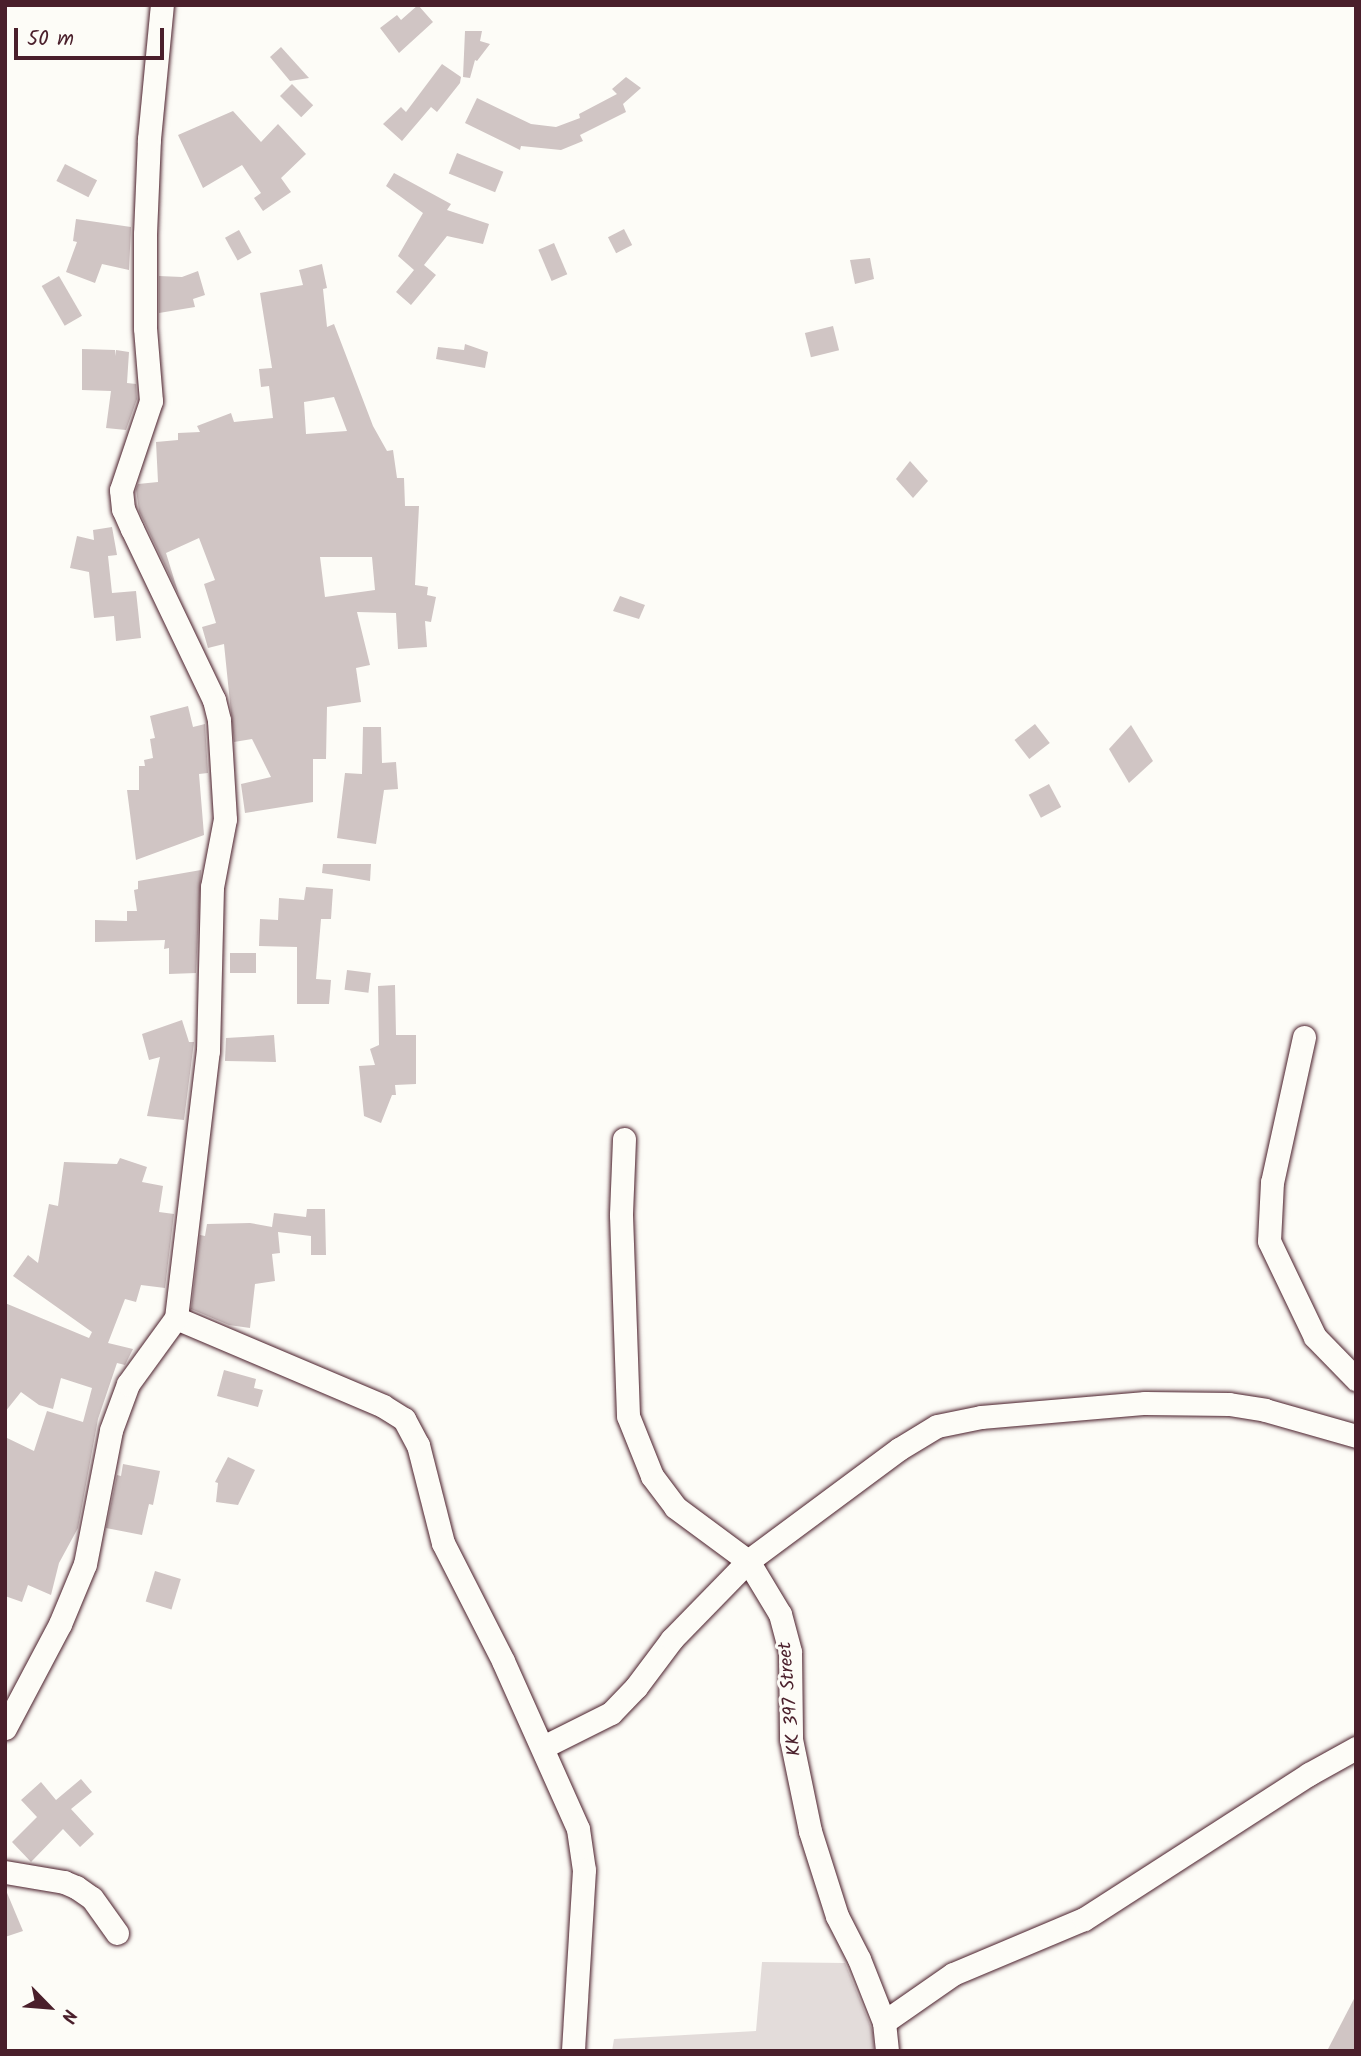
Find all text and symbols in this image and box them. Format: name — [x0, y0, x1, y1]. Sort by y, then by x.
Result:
scale bar — [18, 14, 168, 58]
text: 50 m — [27, 23, 74, 56]
street label: KK 397 Street — [775, 1641, 807, 1757]
north arrow — [14, 1972, 84, 2042]
text: N — [52, 2004, 84, 2028]

